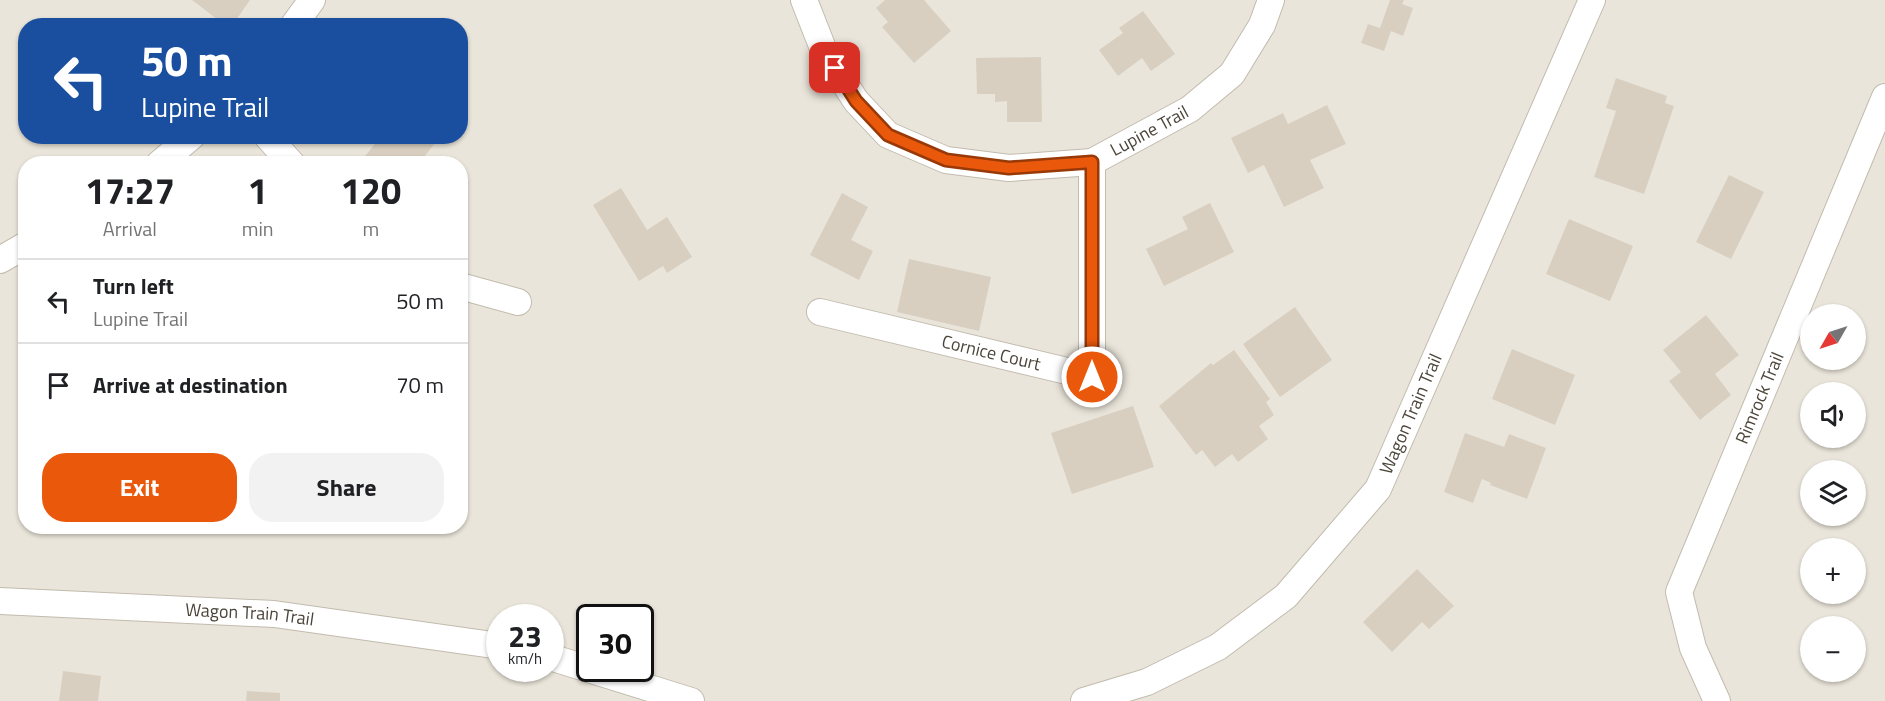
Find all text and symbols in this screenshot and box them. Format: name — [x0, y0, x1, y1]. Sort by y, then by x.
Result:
text: 50 m — [141, 28, 233, 92]
icon: left — [42, 42, 120, 120]
pin — [809, 42, 860, 93]
icon: arrive — [818, 51, 851, 84]
text: Lupine Trail — [141, 86, 269, 127]
street label: Lupine Trail — [1105, 98, 1193, 163]
text: 17:27 — [85, 163, 175, 218]
text: 1 — [248, 163, 268, 218]
text: 120 — [341, 163, 401, 218]
text: Arrival — [103, 213, 157, 244]
text: min — [242, 213, 274, 244]
text: m — [362, 213, 379, 244]
text: Turn left — [93, 269, 174, 303]
text: 50 m — [396, 284, 444, 318]
icon: left — [42, 285, 75, 318]
text: Lupine Trail — [93, 303, 188, 334]
north arrow — [1800, 304, 1866, 370]
map controls — [1800, 304, 1866, 682]
street label: Cornice Court — [939, 328, 1044, 377]
position arrow — [1060, 345, 1124, 409]
street label: Rimrock Trail — [1728, 348, 1790, 448]
street label: Wagon Train Trail — [1372, 349, 1449, 478]
text: Arrive at destination — [93, 368, 288, 402]
text: 70 m — [396, 368, 444, 402]
icon: arrive — [42, 369, 75, 402]
button: sound — [1800, 382, 1866, 448]
button: Exit — [42, 453, 237, 522]
button: Share — [249, 453, 444, 522]
button: layers — [1800, 460, 1866, 526]
button: + — [1800, 538, 1866, 604]
street label: Wagon Train Trail — [185, 596, 316, 633]
speed limit sign: 30 — [576, 604, 654, 682]
text: 23 — [508, 613, 542, 659]
button: − — [1800, 616, 1866, 682]
text: km/h — [508, 647, 542, 670]

